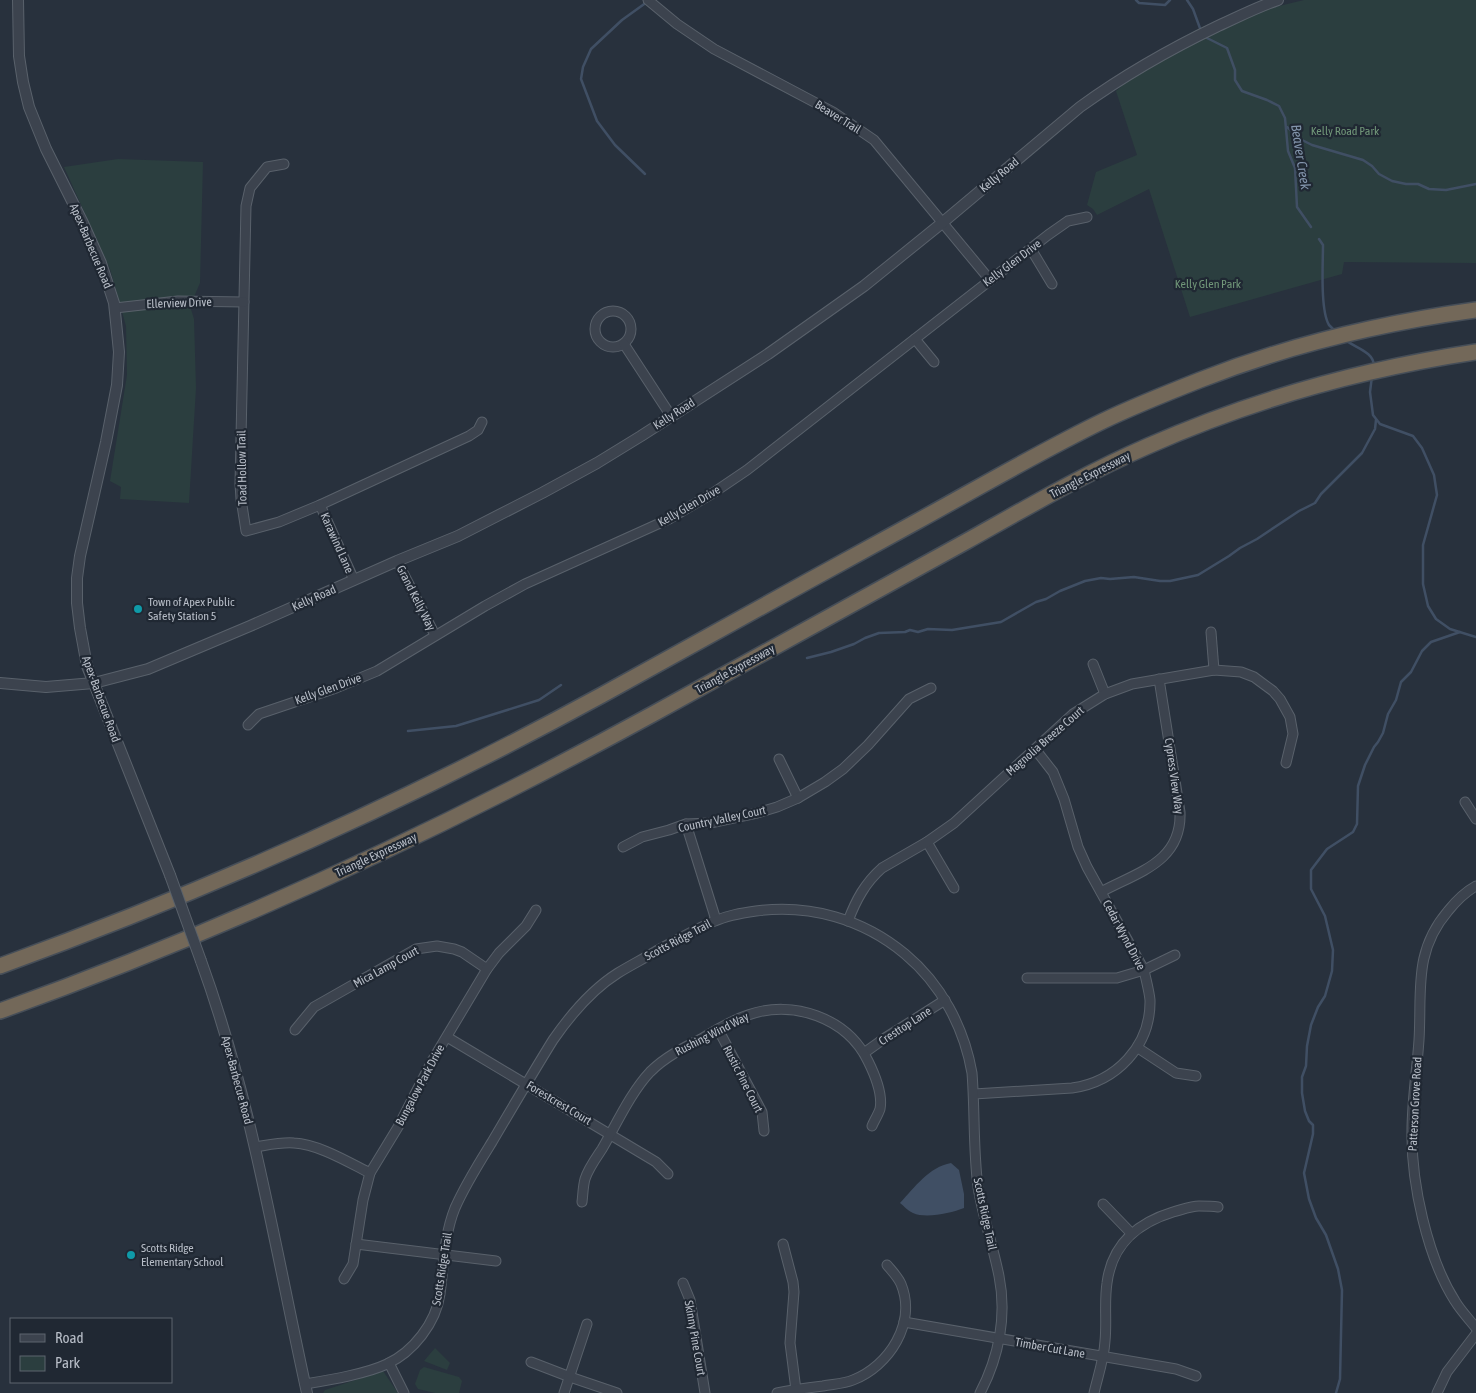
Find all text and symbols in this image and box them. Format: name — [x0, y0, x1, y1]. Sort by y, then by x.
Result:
street label: Beaver Trail — [812, 97, 864, 137]
water label: Beaver Creek — [1288, 123, 1314, 192]
park label: Kelly Road Park — [1311, 124, 1380, 138]
street label: Kelly Road — [977, 155, 1021, 195]
street label: Apex-Barbecue Road — [67, 201, 115, 291]
street label: Kelly Glen Drive — [980, 236, 1044, 290]
park label: Kelly Glen Park — [1175, 277, 1242, 291]
street label: Ellerview Drive — [146, 295, 212, 311]
street label: Kelly Road — [651, 395, 697, 433]
street label: Toad Hollow Trail — [234, 429, 250, 506]
street label: Triangle Expressway — [1048, 449, 1133, 501]
street label: Kelly Glen Drive — [655, 483, 723, 529]
street label: Karawind Lane — [317, 511, 357, 575]
street label: Grand Kelly Way — [394, 563, 438, 633]
street label: Kelly Road — [290, 582, 338, 614]
place label: Town of Apex Public Safety Station 5 — [148, 595, 235, 623]
marker: Town of Apex Public Safety Station 5 — [132, 603, 144, 615]
street label: Triangle Expressway — [693, 641, 777, 697]
street label: Apex-Barbecue Road — [79, 654, 123, 744]
street label: Kelly Glen Drive — [293, 671, 363, 707]
street label: Magnolia Breeze Court — [1003, 703, 1087, 779]
street label: Cypress View Way — [1162, 737, 1186, 815]
street label: Country Valley Court — [677, 803, 768, 835]
street label: Triangle Expressway — [333, 830, 419, 880]
street label: Cedar Wynd Drive — [1100, 898, 1148, 972]
street label: Scotts Ridge Trail — [642, 916, 715, 963]
street label: Mica Lamp Court — [351, 943, 422, 991]
street label: Cresttop Lane — [876, 1004, 934, 1048]
street label: Rushing Wind Way — [673, 1009, 751, 1059]
street label: Apex-Barbecue Road — [218, 1034, 256, 1126]
street label: Bungalow Park Drive — [393, 1042, 447, 1128]
street label: Rustic Pine Court — [720, 1043, 766, 1115]
street label: Patterson Grove Road — [1406, 1056, 1424, 1152]
street label: Forestcrest Court — [524, 1078, 594, 1128]
street label: Scotts Ridge Trail — [970, 1176, 1000, 1252]
street label: Scotts Ridge Trail — [429, 1231, 455, 1307]
place label: Scotts Ridge Elementary School — [141, 1241, 224, 1269]
marker: Scotts Ridge Elementary School — [125, 1249, 137, 1261]
street label: Skinny Pine Court — [682, 1299, 709, 1377]
legend — [10, 1318, 172, 1383]
text: Road — [55, 1329, 84, 1346]
street label: Timber Cut Lane — [1014, 1335, 1086, 1361]
text: Park — [55, 1354, 80, 1371]

